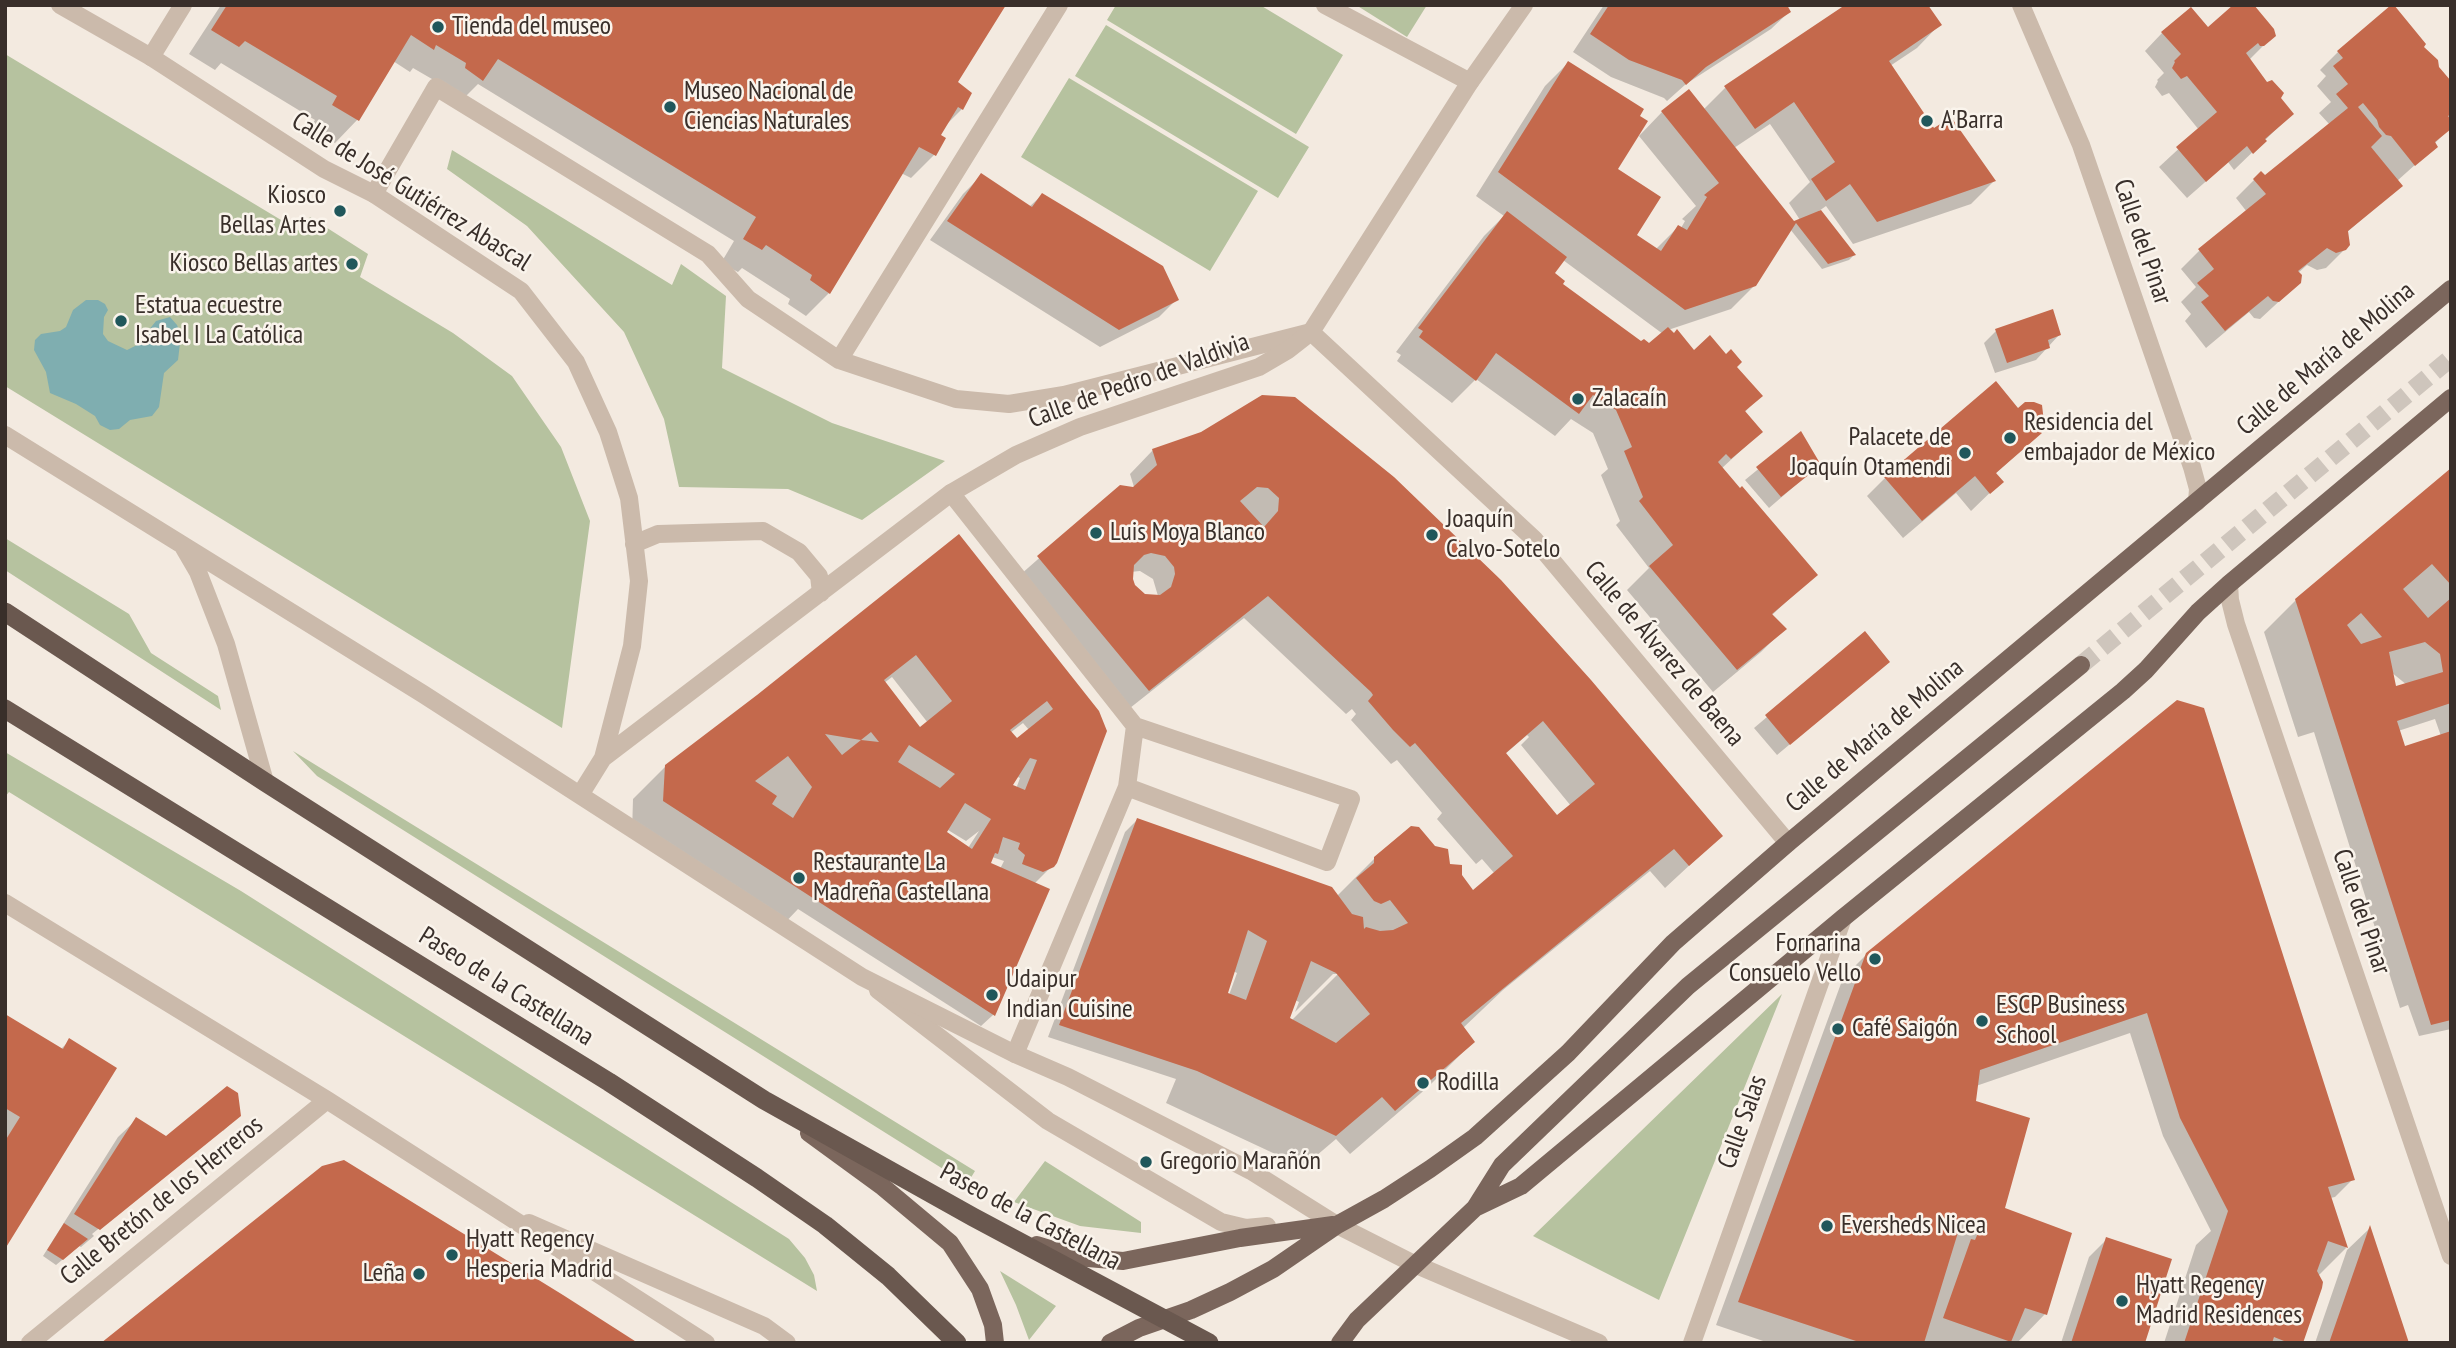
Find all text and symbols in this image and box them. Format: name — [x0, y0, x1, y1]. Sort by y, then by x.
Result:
place label: Tienda del museo — [452, 11, 611, 43]
marker: Tienda del museo — [430, 19, 446, 35]
place label: Museo Nacional de Ciencias Naturales — [684, 76, 854, 138]
marker: Museo Nacional de Ciencias Naturales — [662, 99, 678, 115]
place label: A'Barra — [1941, 105, 2003, 137]
street label: Calle de José Gutiérrez Abascal — [286, 106, 536, 278]
marker: A'Barra — [1919, 113, 1935, 129]
street label: Calle del Pinar — [2106, 175, 2178, 309]
place label: Kiosco Bellas Artes — [220, 180, 326, 242]
marker: Kiosco Bellas Artes — [332, 203, 348, 219]
place label: Kiosco Bellas artes — [170, 248, 338, 280]
marker: Kiosco Bellas artes — [344, 256, 360, 272]
street label: Calle de María de Molina — [2231, 276, 2421, 442]
place label: Estatua ecuestre Isabel I La Católica — [135, 290, 303, 352]
marker: Estatua ecuestre Isabel I La Católica — [113, 313, 129, 329]
street label: Calle de Pedro de Valdivia — [1024, 327, 1254, 435]
place label: Zalacaín — [1592, 383, 1667, 415]
marker: Zalacaín — [1570, 391, 1586, 407]
place label: Residencia del embajador de México — [2024, 407, 2215, 468]
place label: Palacete de Joaquín Otamendi — [1790, 422, 1951, 484]
marker: Residencia del embajador de México — [2002, 430, 2018, 446]
marker: Palacete de Joaquín Otamendi — [1957, 445, 1973, 461]
place label: Joaquín Calvo-Sotelo — [1446, 504, 1560, 566]
place label: Luis Moya Blanco — [1110, 517, 1265, 549]
marker: Luis Moya Blanco — [1088, 525, 1104, 541]
marker: Joaquín Calvo-Sotelo — [1424, 527, 1440, 543]
street label: Calle de Álvarez de Baena — [1578, 555, 1750, 753]
street label: Calle de María de Molina — [1780, 653, 1970, 819]
street label: Calle del Pinar — [2325, 845, 2397, 979]
place label: Restaurante La Madreña Castellana — [813, 847, 989, 908]
marker: Restaurante La Madreña Castellana — [791, 870, 807, 886]
street label: Paseo de la Castellana — [413, 921, 599, 1053]
place label: Fornarina Consuelo Vello — [1729, 928, 1861, 990]
marker: Fornarina Consuelo Vello — [1867, 951, 1883, 967]
place label: Udaipur Indian Cuisine — [1006, 964, 1133, 1026]
marker: Udaipur Indian Cuisine — [984, 987, 1000, 1003]
place label: ESCP Business School — [1996, 990, 2125, 1052]
place label: Café Saigón — [1852, 1013, 1958, 1045]
marker: ESCP Business School — [1974, 1013, 1990, 1029]
marker: Café Saigón — [1830, 1021, 1846, 1037]
place label: Rodilla — [1437, 1067, 1499, 1099]
street label: Calle Salas — [1712, 1071, 1774, 1173]
marker: Rodilla — [1415, 1075, 1431, 1091]
street label: Calle Bretón de los Herreros — [54, 1110, 270, 1292]
place label: Gregorio Marañón — [1160, 1146, 1321, 1178]
marker: Gregorio Marañón — [1138, 1154, 1154, 1170]
street label: Paseo de la Castellana — [934, 1156, 1126, 1278]
place label: Eversheds Nicea — [1841, 1210, 1986, 1242]
marker: Eversheds Nicea — [1819, 1218, 1835, 1234]
place label: Hyatt Regency Hesperia Madrid — [466, 1224, 612, 1286]
marker: Hyatt Regency Hesperia Madrid — [444, 1247, 460, 1263]
place label: Leña — [363, 1258, 405, 1290]
marker: Leña — [411, 1266, 427, 1282]
place label: Hyatt Regency Madrid Residences — [2136, 1270, 2302, 1332]
marker: Hyatt Regency Madrid Residences — [2114, 1293, 2130, 1309]

